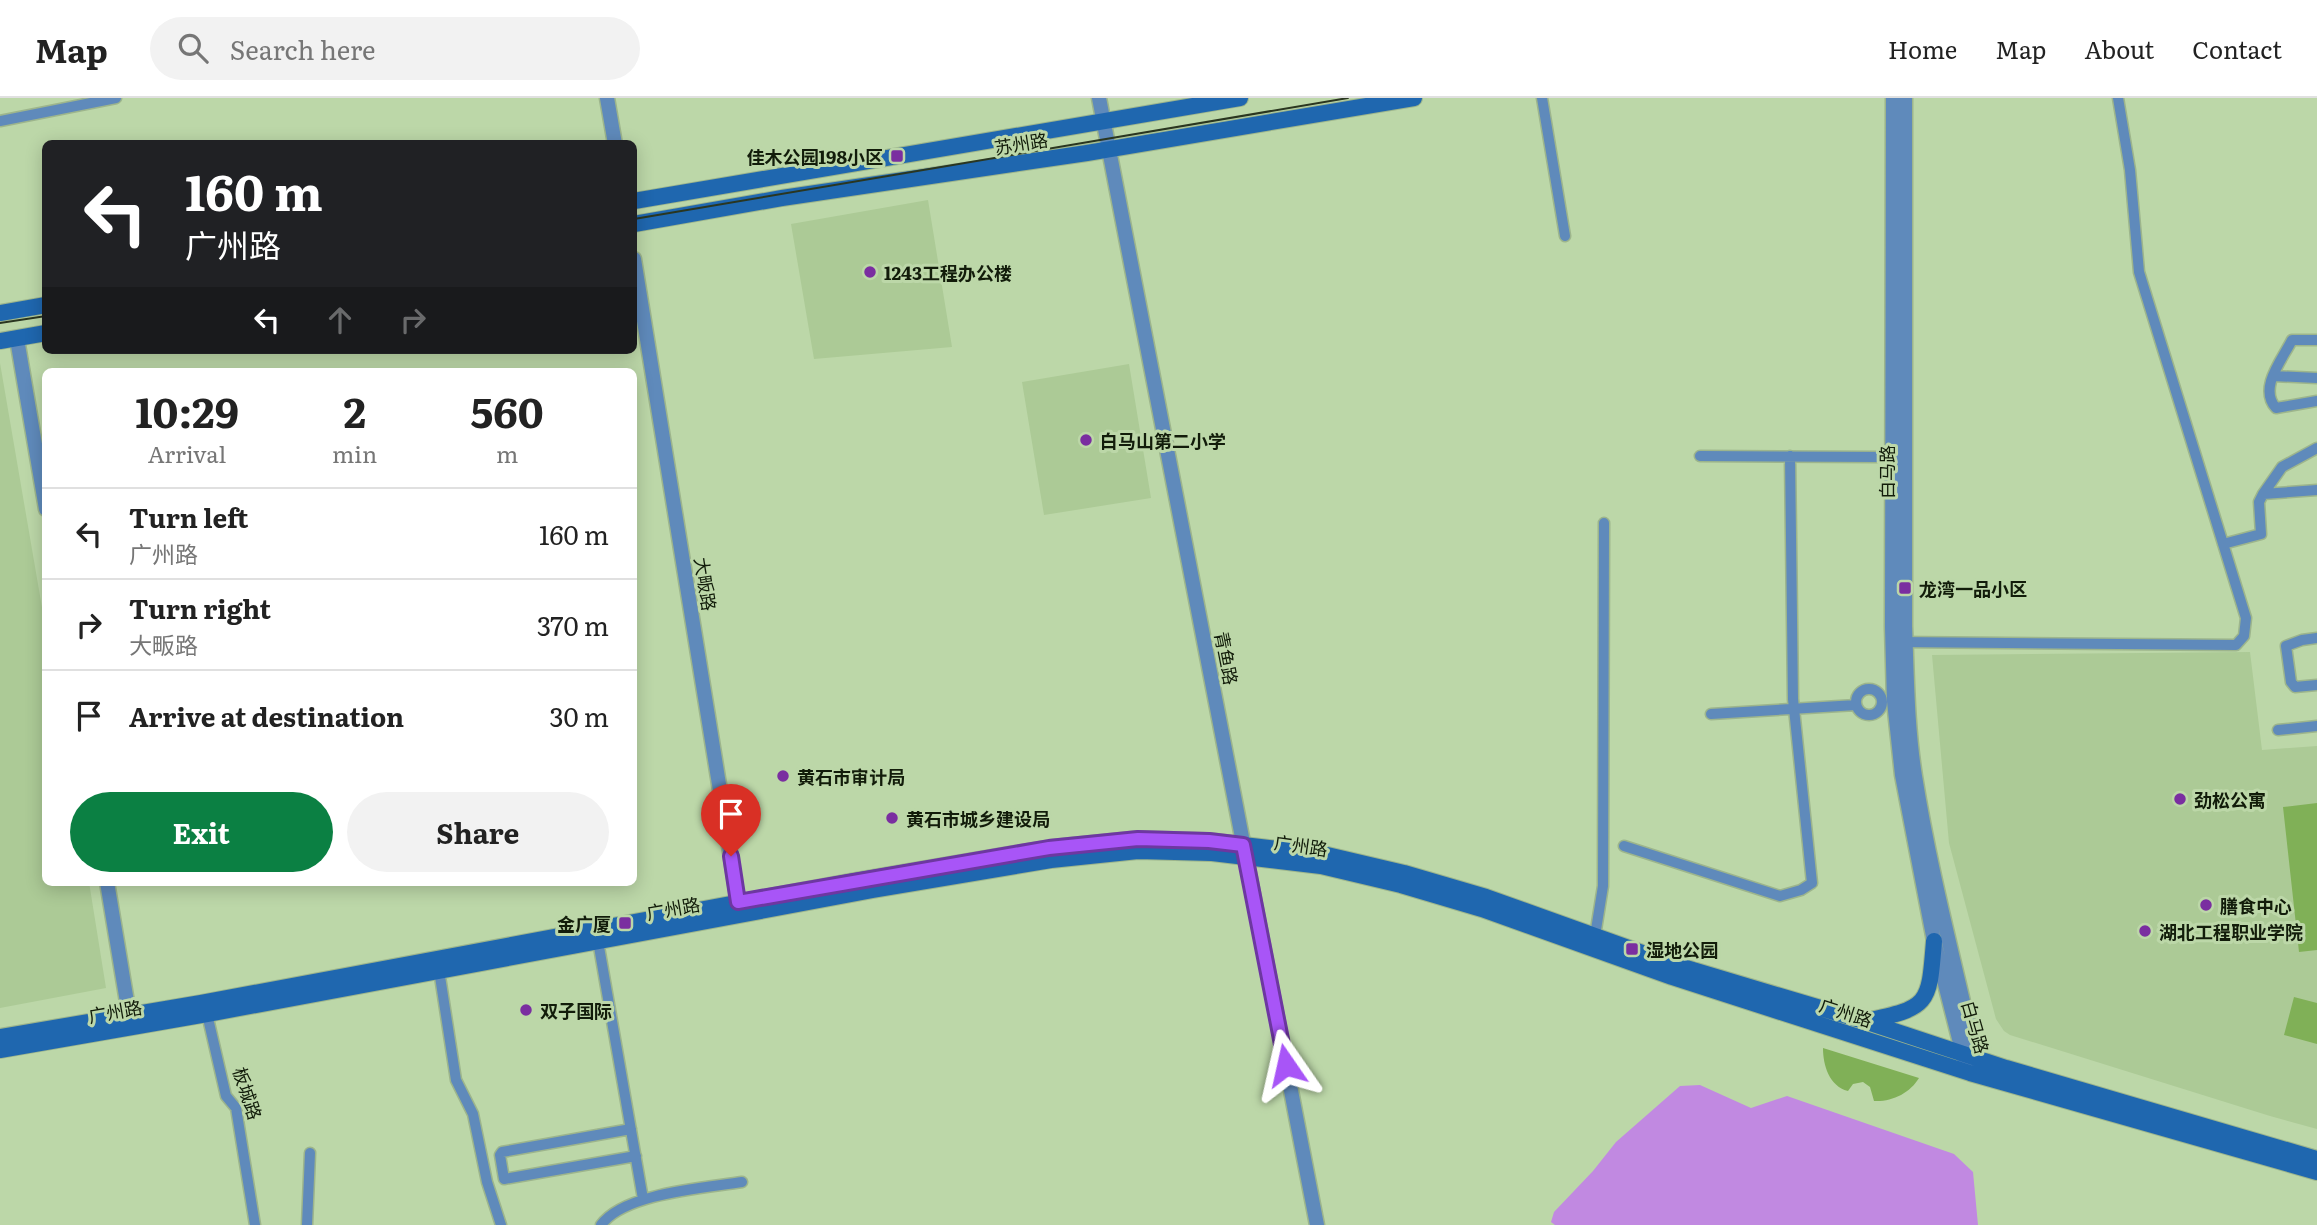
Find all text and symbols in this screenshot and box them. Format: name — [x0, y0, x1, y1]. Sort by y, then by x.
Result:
search box — [150, 17, 640, 80]
text: Map — [35, 24, 108, 73]
icon: search — [174, 29, 212, 67]
text: Search here — [230, 29, 376, 68]
text: Home — [1888, 31, 1957, 66]
text: Map — [1995, 31, 2046, 66]
text: About — [2084, 31, 2154, 66]
text: Contact — [2192, 31, 2282, 66]
street label: 苏州路 — [992, 125, 1050, 161]
place label: 佳木公园198小区 — [747, 143, 883, 170]
marker: 佳木公园198小区 — [889, 148, 905, 164]
text: 160 m — [185, 153, 323, 226]
icon: left — [70, 168, 161, 259]
text: 广州路 — [185, 220, 281, 268]
place label: 1243工程办公楼 — [884, 259, 1012, 286]
marker: 1243工程办公楼 — [862, 264, 878, 280]
icon: left — [248, 301, 286, 339]
icon: ahead — [321, 301, 359, 339]
icon: right — [394, 301, 432, 339]
text: 10:29 — [135, 379, 239, 441]
text: 2 — [343, 379, 366, 441]
text: 560 — [470, 379, 544, 441]
place label: 白马山第二小学 — [1100, 427, 1226, 454]
marker: 白马山第二小学 — [1078, 432, 1094, 448]
text: Arrival — [148, 436, 226, 470]
text: min — [332, 436, 377, 470]
text: m — [496, 436, 518, 470]
street label: 白马路 — [1873, 445, 1900, 499]
text: Turn left — [129, 497, 248, 536]
text: 160 m — [539, 514, 609, 553]
icon: left — [70, 515, 108, 553]
text: 广州路 — [129, 536, 198, 570]
street label: 大畈路 — [688, 555, 724, 613]
place label: 龙湾一品小区 — [1919, 575, 2027, 602]
marker: 龙湾一品小区 — [1897, 580, 1913, 596]
text: Turn right — [129, 588, 271, 627]
text: 370 m — [537, 605, 609, 644]
icon: right — [70, 606, 108, 644]
text: 大畈路 — [129, 627, 198, 661]
street label: 青鱼路 — [1209, 629, 1245, 687]
text: Arrive at destination — [129, 696, 404, 735]
text: 30 m — [549, 696, 609, 735]
icon: arrive — [70, 697, 108, 735]
place label: 黄石市审计局 — [797, 763, 905, 790]
marker: 黄石市审计局 — [775, 768, 791, 784]
pin — [701, 784, 761, 856]
place label: 劲松公寓 — [2194, 786, 2266, 813]
marker: 劲松公寓 — [2172, 791, 2188, 807]
button: Exit — [70, 792, 333, 872]
button: Share — [347, 792, 609, 872]
icon: arrive — [712, 795, 750, 833]
place label: 黄石市城乡建设局 — [906, 805, 1050, 832]
marker: 黄石市城乡建设局 — [884, 810, 900, 826]
street label: 广州路 — [1272, 828, 1330, 862]
street label: 广州路 — [644, 890, 702, 926]
place label: 膳食中心 — [2220, 892, 2292, 919]
marker: 膳食中心 — [2198, 897, 2214, 913]
place label: 金广厦 — [557, 910, 611, 937]
marker: 金广厦 — [617, 915, 633, 931]
place label: 湖北工程职业学院 — [2159, 918, 2303, 945]
marker: 湖北工程职业学院 — [2137, 923, 2153, 939]
place label: 湿地公园 — [1646, 936, 1718, 963]
marker: 湿地公园 — [1624, 941, 1640, 957]
street label: 广州路 — [1816, 991, 1876, 1033]
street label: 广州路 — [86, 993, 144, 1029]
place label: 双子国际 — [540, 997, 612, 1024]
street label: 白马路 — [1956, 997, 1996, 1057]
marker: 双子国际 — [518, 1002, 534, 1018]
position arrow — [1249, 1028, 1323, 1102]
street label: 板城路 — [227, 1063, 269, 1123]

